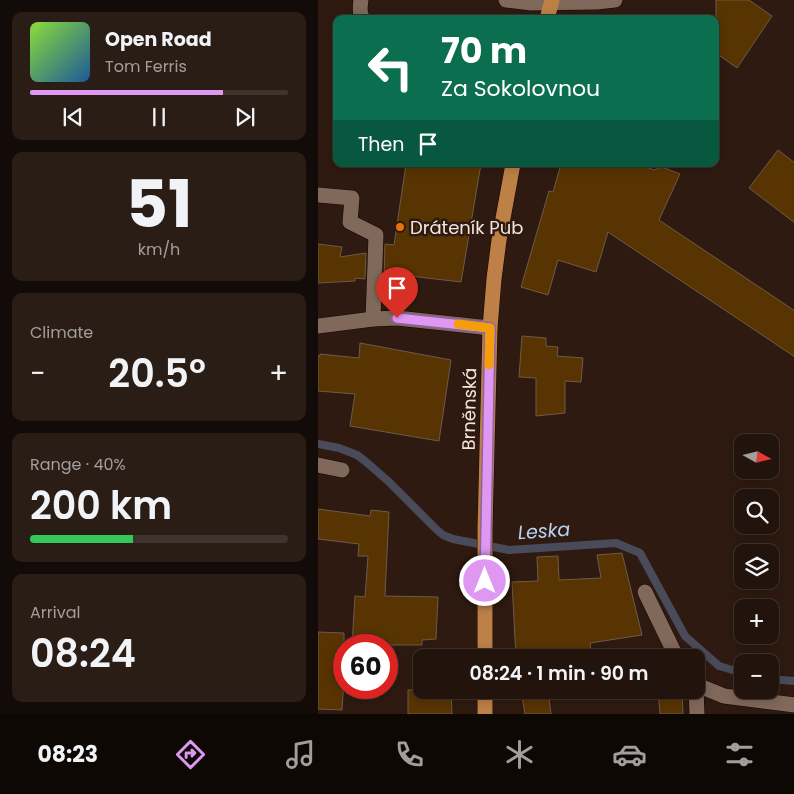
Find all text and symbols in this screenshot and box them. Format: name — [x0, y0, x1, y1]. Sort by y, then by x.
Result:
text: Open Road — [105, 26, 212, 53]
text: 70 m — [441, 26, 527, 75]
icon: left — [358, 35, 423, 100]
text: Tom Ferris — [105, 55, 187, 78]
text: Za Sokolovnou — [441, 73, 600, 104]
icon: previous — [59, 103, 87, 131]
icon: pause — [145, 103, 173, 131]
icon: next — [231, 103, 259, 131]
icon: arrive — [414, 130, 442, 158]
text: Then — [358, 131, 404, 158]
text: 51 — [126, 159, 192, 250]
place label: Dráteník Pub — [410, 215, 523, 240]
marker: Dráteník Pub — [394, 221, 406, 233]
text: km/h — [138, 238, 180, 261]
pin — [376, 267, 418, 318]
icon: arrive — [383, 274, 411, 302]
text: Climate — [30, 321, 93, 344]
text: 20.5° — [108, 347, 206, 400]
text: − — [30, 354, 45, 393]
text: + — [269, 354, 288, 393]
street label: Brněnská — [456, 367, 482, 451]
north arrow — [734, 434, 779, 479]
map controls — [734, 434, 779, 699]
text: Range · 40% — [30, 453, 126, 476]
text: 200 km — [30, 479, 172, 532]
button: search — [734, 489, 779, 534]
water label: Leska — [517, 516, 571, 546]
button: layers — [734, 544, 779, 589]
position arrow — [458, 554, 510, 606]
button: + — [734, 599, 779, 644]
text: Arrival — [30, 601, 80, 624]
text: 08:24 — [30, 627, 136, 680]
speed limit sign: 60 — [333, 634, 398, 699]
button: − — [734, 654, 779, 699]
text: 08:24 · 1 min · 90 m — [469, 660, 649, 687]
icon: directions — [173, 737, 208, 772]
icon: music — [283, 737, 318, 772]
icon: phone — [392, 737, 427, 772]
icon: climate — [502, 737, 537, 772]
icon: car — [612, 737, 647, 772]
icon: filters — [722, 737, 757, 772]
text: 08:23 — [37, 739, 98, 770]

